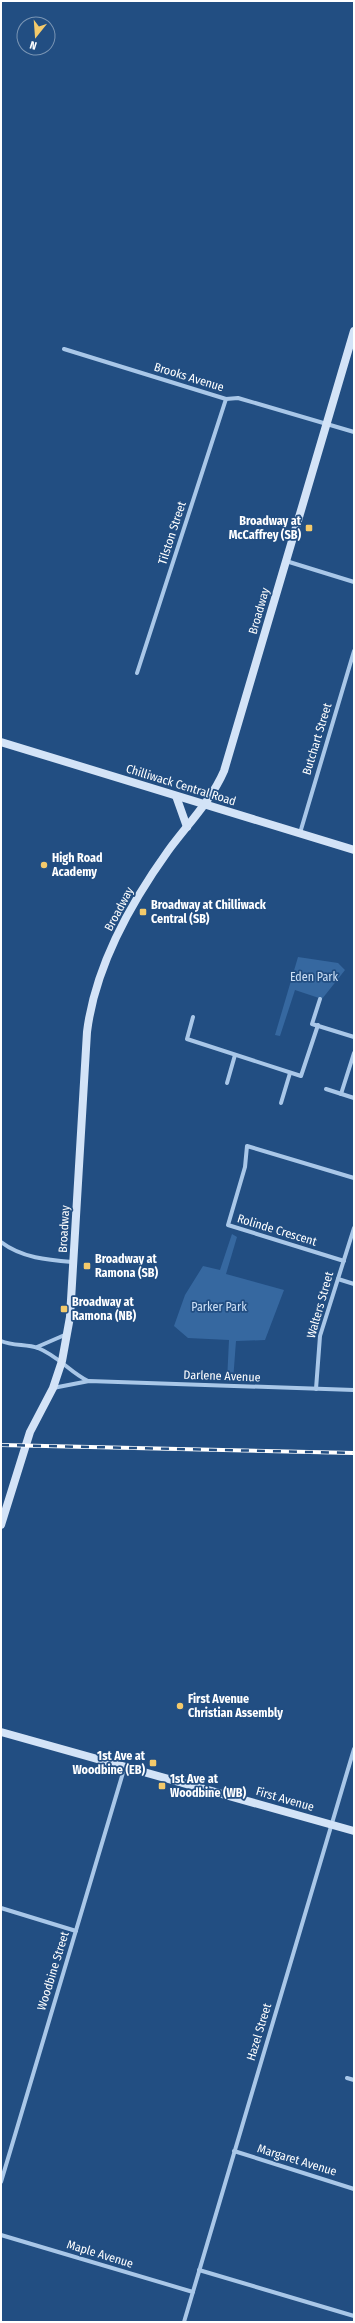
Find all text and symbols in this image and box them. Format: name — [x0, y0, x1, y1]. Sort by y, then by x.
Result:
north arrow — [16, 16, 56, 56]
text: N — [28, 38, 38, 52]
street label: Brooks Avenue — [152, 360, 226, 394]
street label: Tilston Street — [155, 500, 189, 566]
place label: Broadway at McCaffrey (SB) — [229, 514, 302, 542]
marker: Broadway at McCaffrey (SB) — [304, 523, 314, 533]
street label: Broadway — [246, 586, 272, 636]
street label: Butchart Street — [299, 701, 335, 777]
street label: Chilliwack Central Road — [124, 762, 238, 808]
place label: High Road Academy — [51, 851, 102, 879]
marker: High Road Academy — [39, 860, 49, 870]
street label: Broadway — [102, 884, 137, 933]
place label: Broadway at Chilliwack Central (SB) — [151, 898, 267, 926]
marker: Broadway at Chilliwack Central (SB) — [138, 907, 148, 917]
park label: Eden Park — [290, 970, 339, 984]
street label: Broadway — [56, 1204, 72, 1253]
street label: Rolinde Crescent — [236, 1211, 318, 1249]
place label: Broadway at Ramona (SB) — [95, 1252, 158, 1280]
marker: Broadway at Ramona (SB) — [82, 1261, 92, 1271]
street label: Walters Street — [304, 1270, 336, 1340]
place label: Broadway at Ramona (NB) — [72, 1295, 136, 1323]
park label: Parker Park — [191, 1300, 247, 1314]
marker: Broadway at Ramona (NB) — [59, 1304, 69, 1314]
street label: Darlene Avenue — [183, 1368, 261, 1384]
place label: First Avenue Christian Assembly — [188, 1692, 283, 1720]
marker: First Avenue Christian Assembly — [175, 1701, 185, 1711]
place label: 1st Ave at Woodbine (EB) — [72, 1749, 146, 1777]
marker: 1st Ave at Woodbine (EB) — [148, 1758, 158, 1768]
place label: 1st Ave at Woodbine (WB) — [170, 1772, 247, 1800]
marker: 1st Ave at Woodbine (WB) — [157, 1781, 167, 1791]
street label: First Avenue — [254, 1784, 316, 1814]
street label: Woodbine Street — [34, 1930, 72, 2012]
street label: Hazel Street — [244, 2002, 274, 2062]
street label: Margaret Avenue — [256, 2141, 338, 2179]
street label: Maple Avenue — [65, 2237, 135, 2271]

